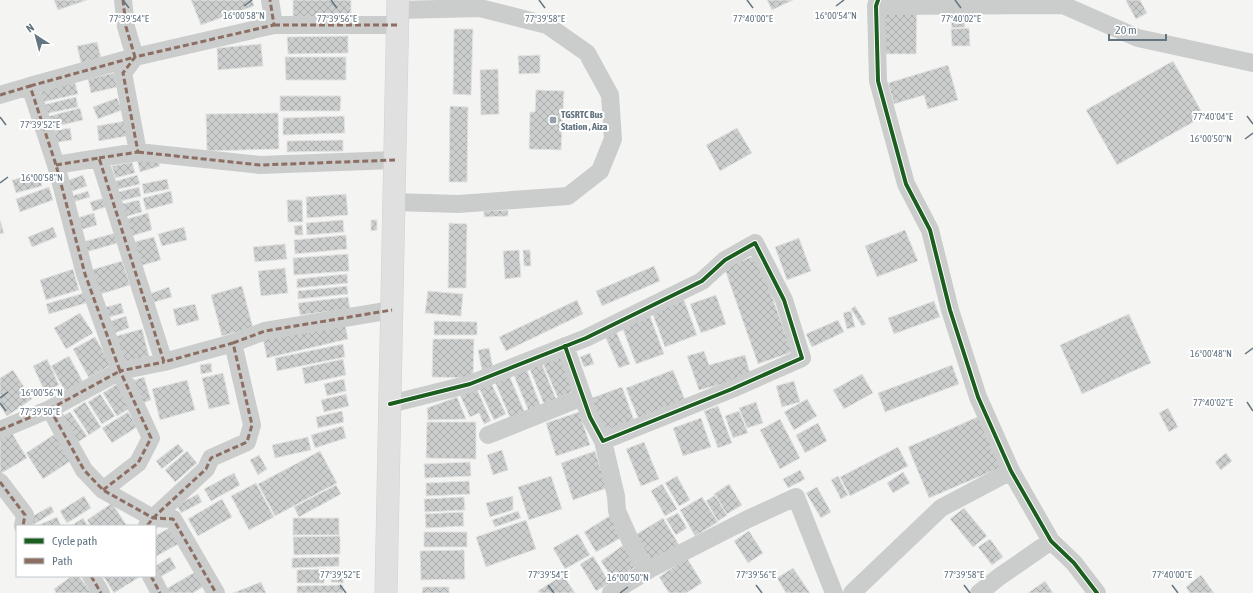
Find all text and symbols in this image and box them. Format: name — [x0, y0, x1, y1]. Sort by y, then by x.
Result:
text: 16°00'58"N — [223, 10, 265, 21]
text: 16°00'54"N — [815, 10, 857, 21]
text: 77°39'54"E — [109, 13, 150, 24]
text: 77°39'56"E — [317, 13, 358, 24]
text: 77°39'58"E — [525, 13, 566, 24]
text: 77°40'00"E — [733, 13, 774, 24]
text: 77°40'02"E — [941, 13, 982, 24]
north arrow — [16, 16, 56, 56]
scale bar — [1109, 16, 1166, 42]
text: N — [24, 21, 36, 35]
text: 20 m — [1115, 23, 1137, 37]
place label: TGSRTC Bus Station , Aiza — [561, 109, 608, 132]
text: 77°40'04"E — [1193, 111, 1234, 122]
marker: TGSRTC Bus Station , Aiza — [548, 115, 558, 125]
text: 77°39'52"E — [20, 119, 61, 130]
text: 16°00'50"N — [1190, 133, 1232, 144]
text: 16°00'58"N — [21, 172, 63, 183]
text: 16°00'48"N — [1190, 348, 1232, 359]
text: 16°00'56"N — [21, 387, 63, 398]
text: 77°40'02"E — [1193, 397, 1234, 408]
text: 77°39'50"E — [20, 406, 61, 417]
legend — [16, 525, 156, 577]
text: Cycle path — [52, 534, 97, 548]
text: Path — [52, 554, 73, 568]
text: 77°39'52"E — [320, 569, 361, 580]
text: 77°39'54"E — [528, 569, 569, 580]
text: 77°39'56"E — [736, 569, 777, 580]
text: 77°39'58"E — [944, 569, 985, 580]
text: 77°40'00"E — [1152, 569, 1193, 580]
text: 16°00'50"N — [607, 572, 649, 583]

